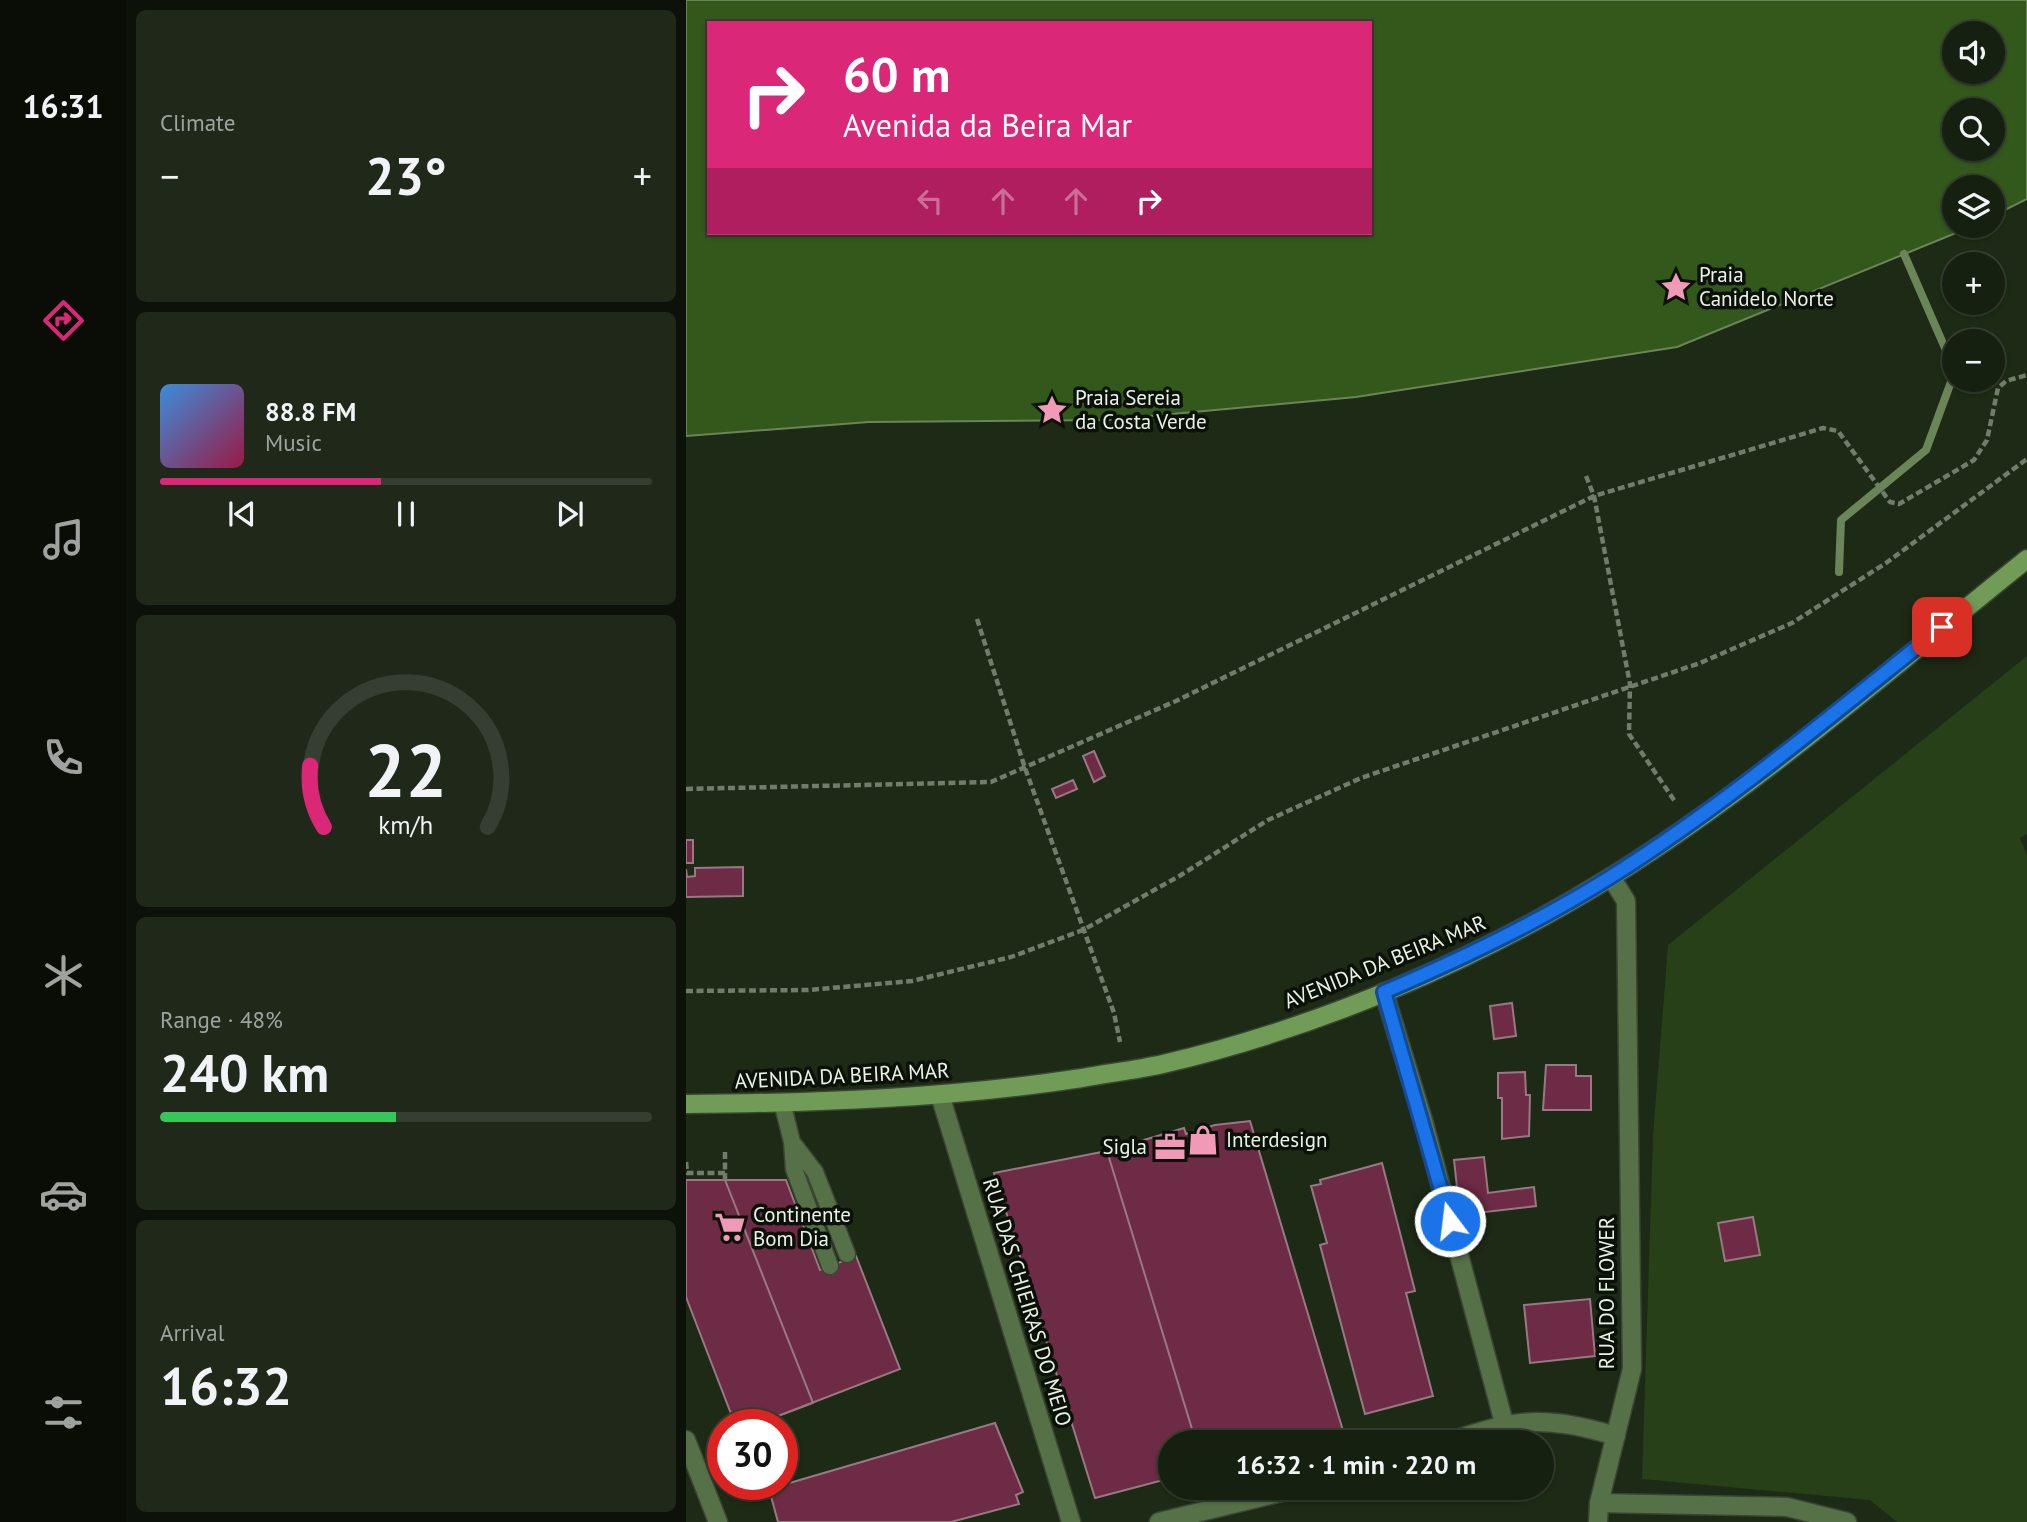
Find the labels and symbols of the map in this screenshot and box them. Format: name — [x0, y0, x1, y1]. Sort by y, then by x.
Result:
place label: Praia Canidelo Norte — [1699, 261, 1834, 312]
place icon: Praia Canidelo Norte — [1659, 270, 1693, 304]
place label: Praia Sereia da Costa Verde — [1075, 384, 1207, 435]
place icon: Praia Sereia da Costa Verde — [1035, 393, 1069, 427]
pin — [1912, 597, 1972, 657]
street label: AVENIDA DA BEIRA MAR — [1280, 909, 1490, 1014]
street label: AVENIDA DA BEIRA MAR — [734, 1056, 950, 1095]
shop icon: Interdesign — [1186, 1123, 1220, 1157]
place label: Interdesign — [1226, 1126, 1328, 1153]
office icon: Sigla — [1153, 1130, 1187, 1164]
place label: Sigla — [1102, 1133, 1147, 1160]
street label: RUA DAS CHIEIRAS DO MEIO — [977, 1174, 1078, 1429]
position arrow — [1413, 1184, 1487, 1258]
place label: Continente Bom Dia — [753, 1201, 851, 1252]
supermarket icon: Continente Bom Dia — [713, 1210, 747, 1244]
street label: RUA DO FLOWER — [1593, 1217, 1620, 1369]
speed limit sign: 30 — [707, 1409, 798, 1500]

